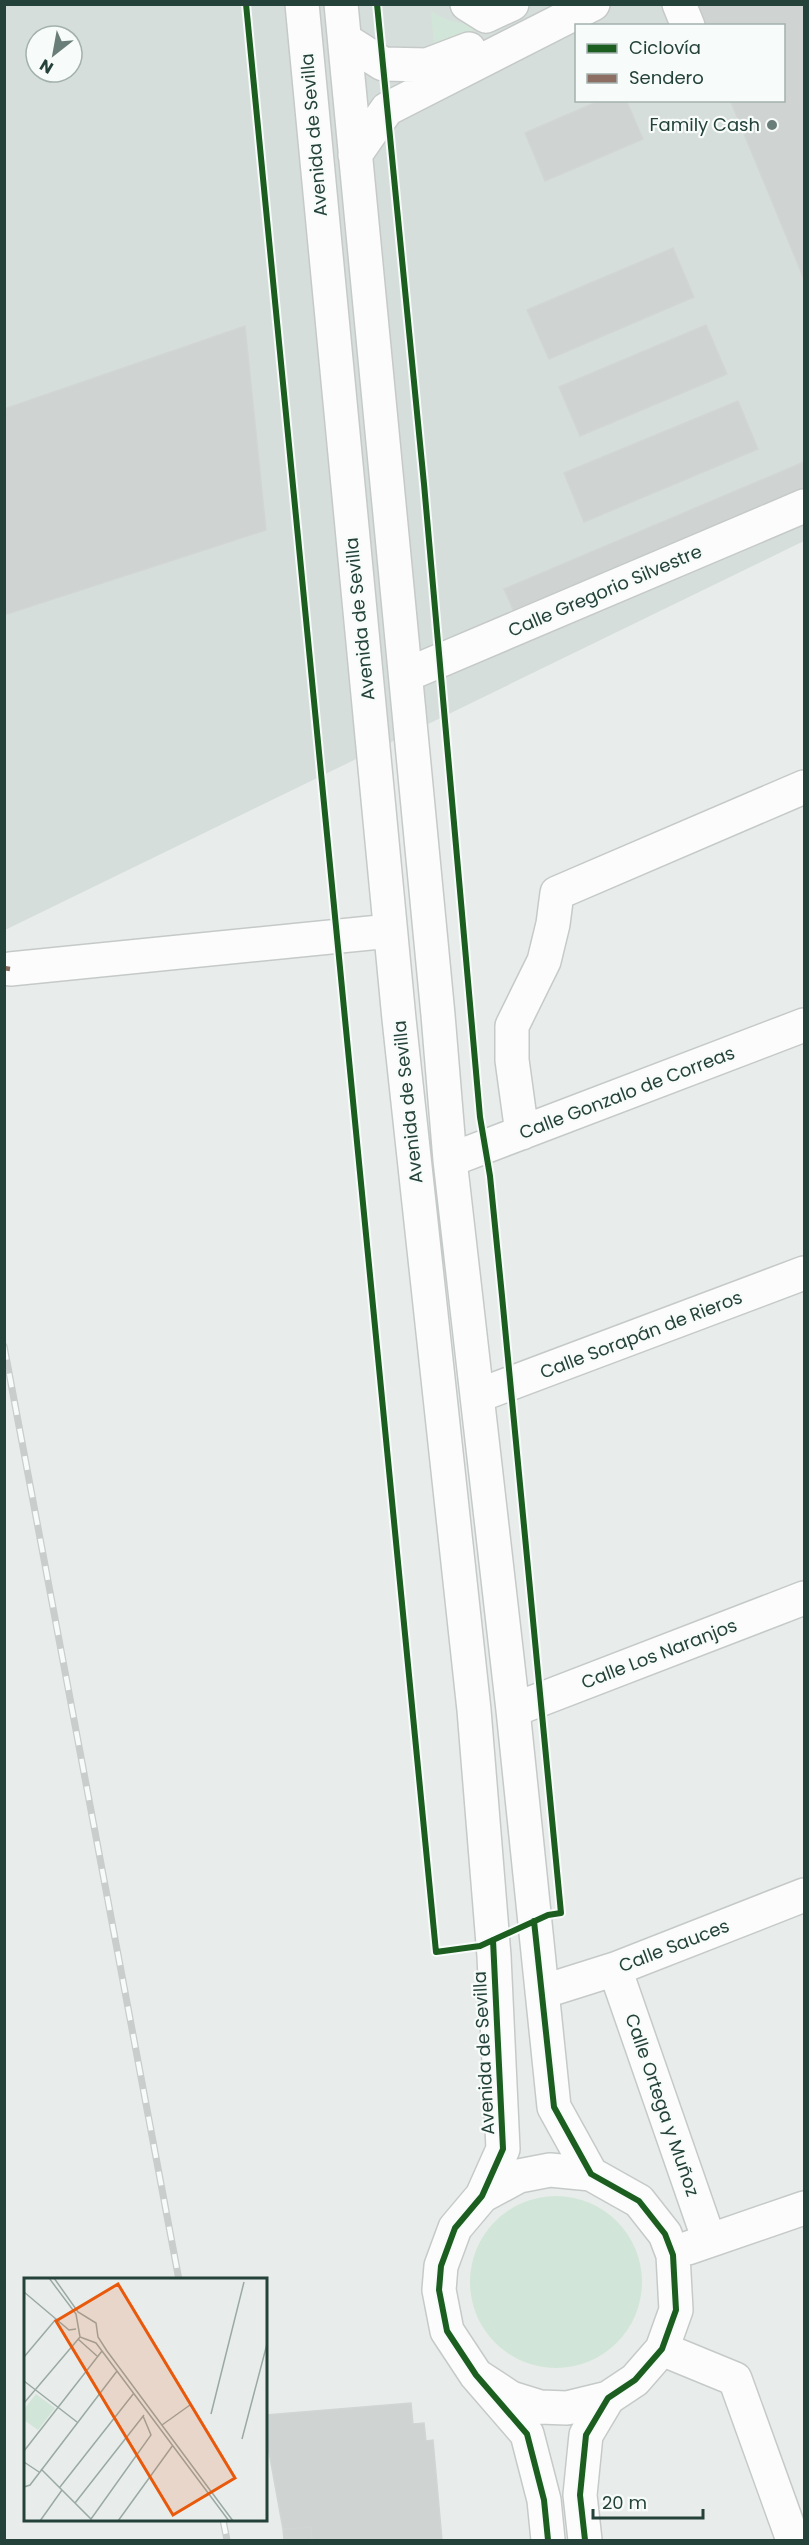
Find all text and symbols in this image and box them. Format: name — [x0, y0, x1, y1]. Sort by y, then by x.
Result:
north arrow — [24, 24, 84, 84]
legend — [575, 24, 785, 102]
text: Ciclovía — [629, 35, 701, 60]
street label: Avenida de Sevilla — [294, 52, 333, 218]
text: N — [35, 53, 58, 79]
text: Sendero — [629, 65, 704, 90]
place label: Family Cash — [649, 112, 760, 137]
marker: Family Cash — [765, 118, 779, 132]
street label: Avenida de Sevilla — [339, 536, 380, 702]
street label: Calle Gregorio Silvestre — [504, 538, 706, 643]
street label: Avenida de Sevilla — [387, 1019, 428, 1185]
street label: Calle Gonzalo de Correas — [516, 1040, 738, 1145]
street label: Calle Sorapán de Rieros — [536, 1284, 746, 1385]
street label: Calle Los Naranjos — [577, 1612, 740, 1695]
street label: Calle Sauces — [615, 1913, 733, 1978]
street label: Avenida de Sevilla — [467, 1971, 500, 2136]
street label: Calle Ortega y Muñoz — [619, 2010, 706, 2200]
inset map — [24, 2278, 267, 2521]
scale bar — [593, 2482, 702, 2520]
text: 20 m — [602, 2490, 647, 2515]

